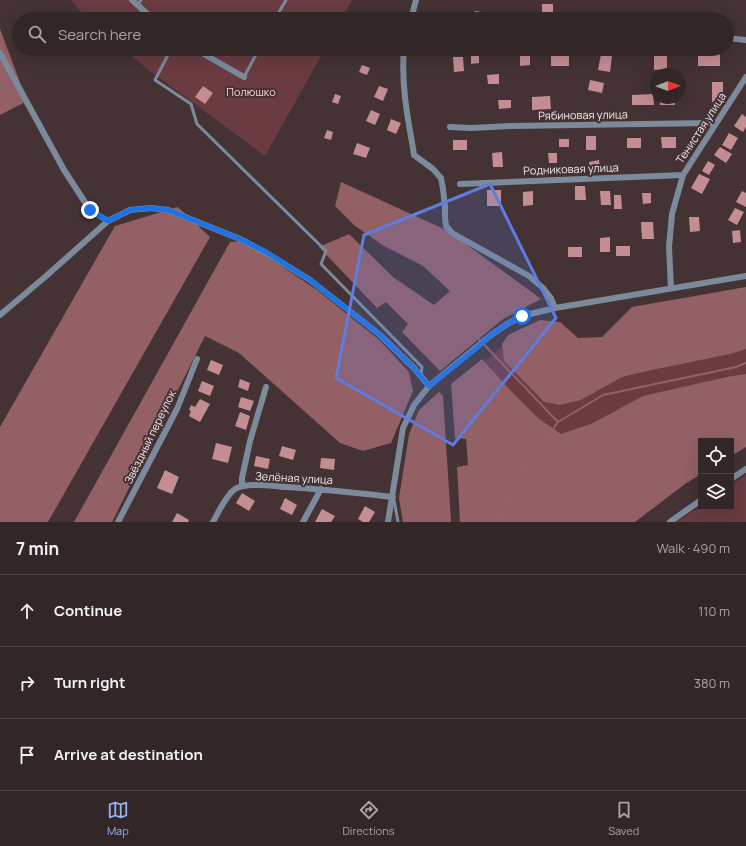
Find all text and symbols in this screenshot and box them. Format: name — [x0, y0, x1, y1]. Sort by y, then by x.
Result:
search box — [12, 12, 734, 56]
icon: search — [26, 23, 48, 45]
text: Search here — [58, 24, 141, 45]
north arrow — [650, 68, 686, 104]
park label: Полюшко — [226, 84, 276, 99]
street label: Тенистая улица — [672, 89, 729, 166]
street label: Рябиновая улица — [538, 106, 628, 123]
street label: Родниковая улица — [523, 159, 619, 178]
route end — [81, 201, 99, 219]
route start — [513, 307, 531, 325]
street label: Звёздный переулок — [120, 387, 179, 486]
map controls — [698, 438, 734, 510]
button: locate — [698, 438, 734, 474]
street label: Зелёная улица — [255, 468, 333, 487]
button: layers — [698, 474, 734, 510]
text: 7 min — [16, 537, 59, 560]
text: Walk · 490 m — [656, 539, 730, 557]
icon: ahead — [16, 600, 38, 622]
text: Continue — [54, 600, 122, 621]
text: 110 m — [698, 602, 730, 620]
icon: right — [16, 672, 38, 694]
text: Turn right — [54, 672, 125, 693]
text: 380 m — [694, 674, 730, 692]
icon: arrive — [16, 744, 38, 766]
text: Arrive at destination — [54, 744, 203, 765]
tab: Map — [107, 799, 129, 838]
tab: Directions — [342, 799, 395, 838]
tab: Saved — [608, 799, 639, 838]

